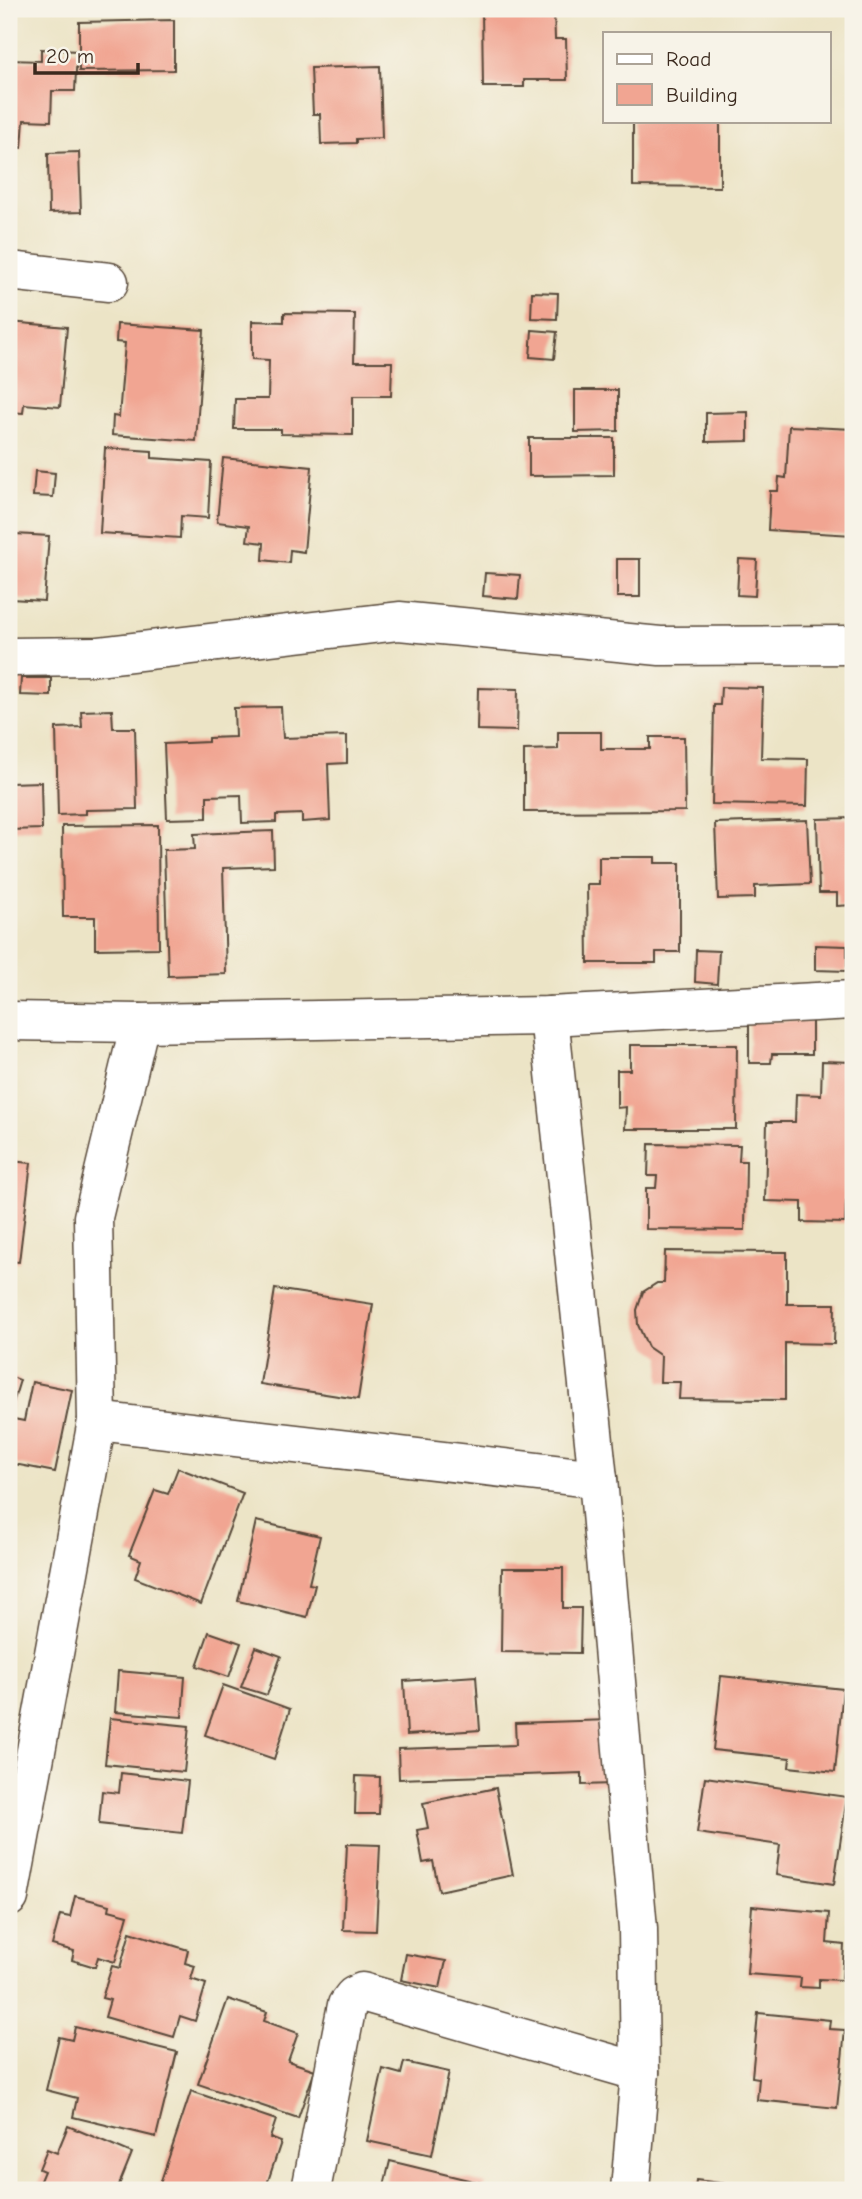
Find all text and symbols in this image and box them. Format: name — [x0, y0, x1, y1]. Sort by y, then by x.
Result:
scale bar — [35, 32, 138, 76]
legend — [603, 32, 830, 122]
text: 20 m — [46, 44, 94, 68]
text: Road — [666, 47, 711, 71]
text: Building — [666, 83, 738, 107]

